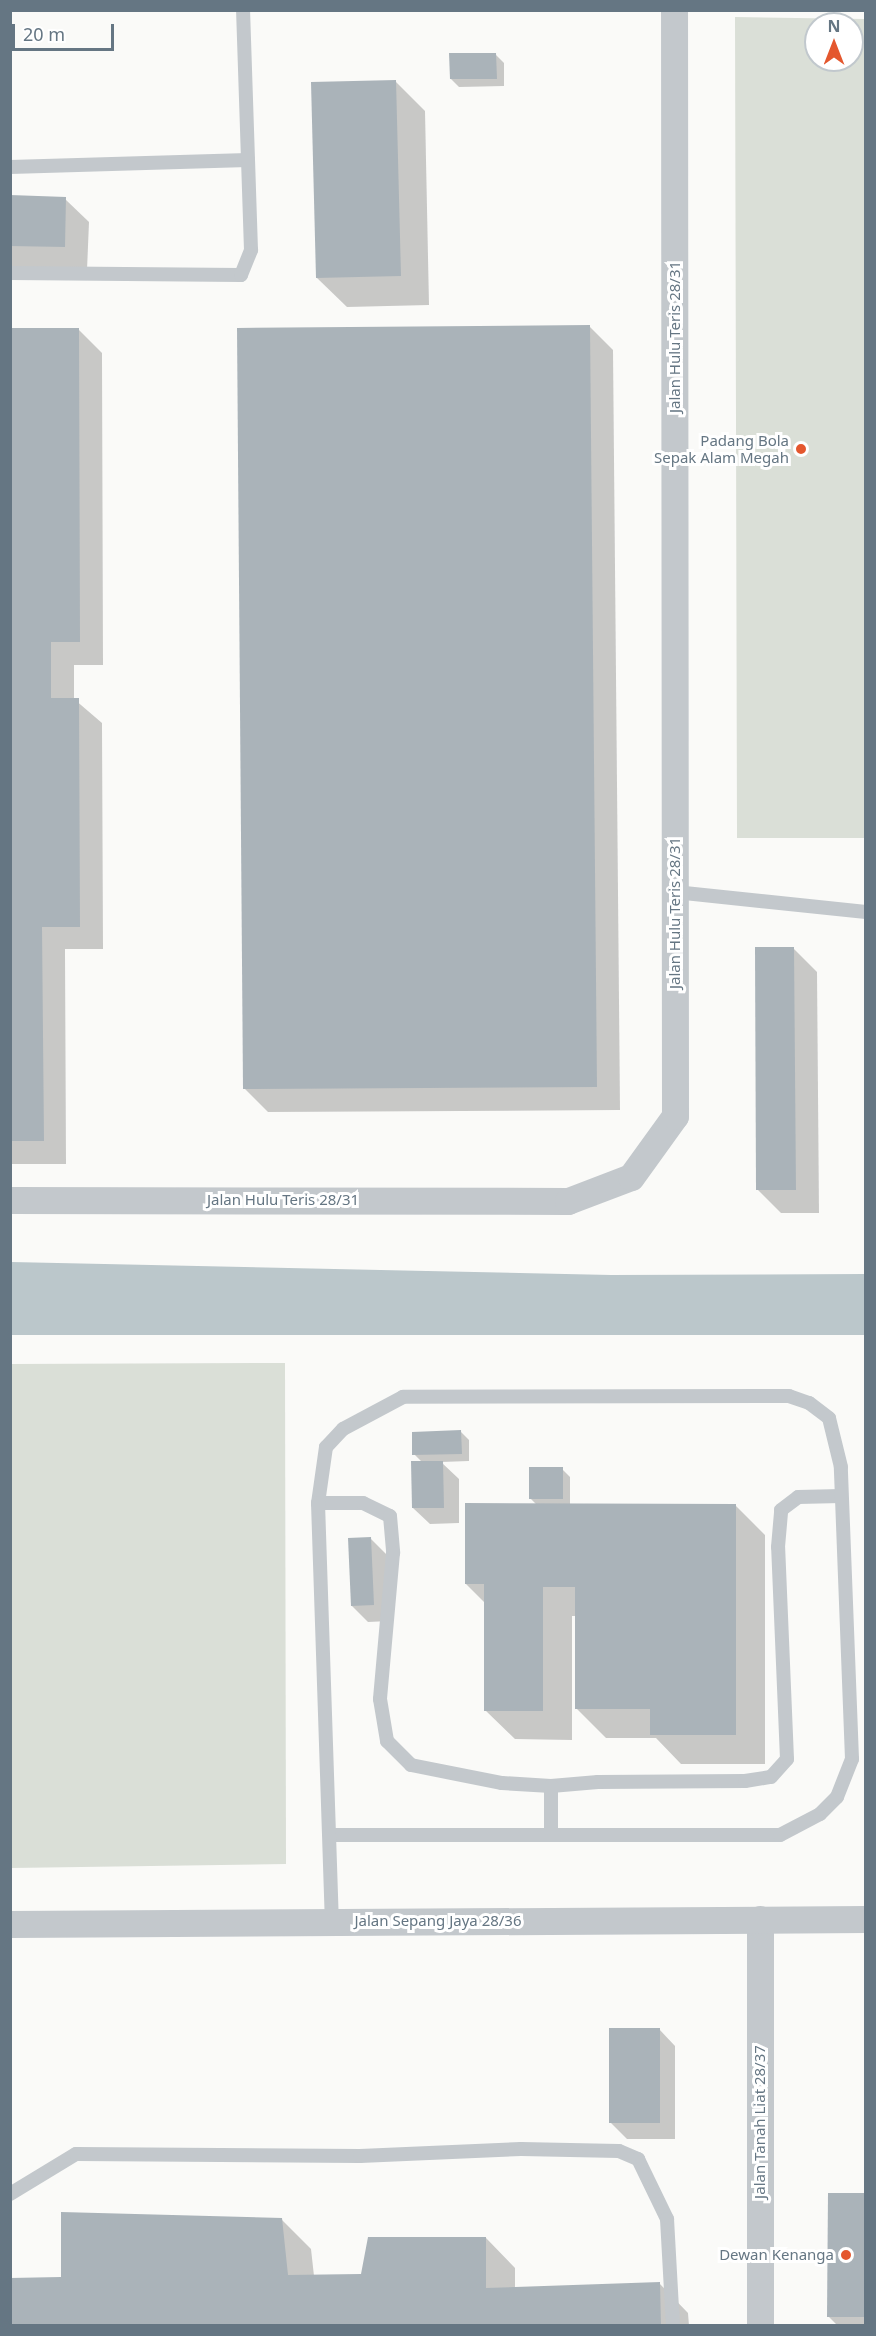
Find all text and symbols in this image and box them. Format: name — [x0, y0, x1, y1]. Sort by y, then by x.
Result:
scale bar — [15, 12, 117, 50]
north arrow — [804, 12, 864, 72]
text: N — [827, 15, 841, 37]
text: 20 m — [23, 22, 65, 46]
street label: Jalan Hulu Teris 28/31 — [666, 261, 684, 413]
place label: Padang Bola Sepak Alam Megah — [654, 431, 789, 466]
marker: Padang Bola Sepak Alam Megah — [794, 442, 808, 456]
street label: Jalan Hulu Teris 28/31 — [666, 837, 684, 989]
street label: Jalan Hulu Teris 28/31 — [207, 1191, 359, 1209]
street label: Jalan Sepang Jaya 28/36 — [354, 1912, 522, 1930]
street label: Jalan Tanah Liat 28/37 — [751, 2045, 769, 2199]
place label: Dewan Kenanga — [719, 2246, 834, 2264]
marker: Dewan Kenanga — [839, 2248, 853, 2262]

